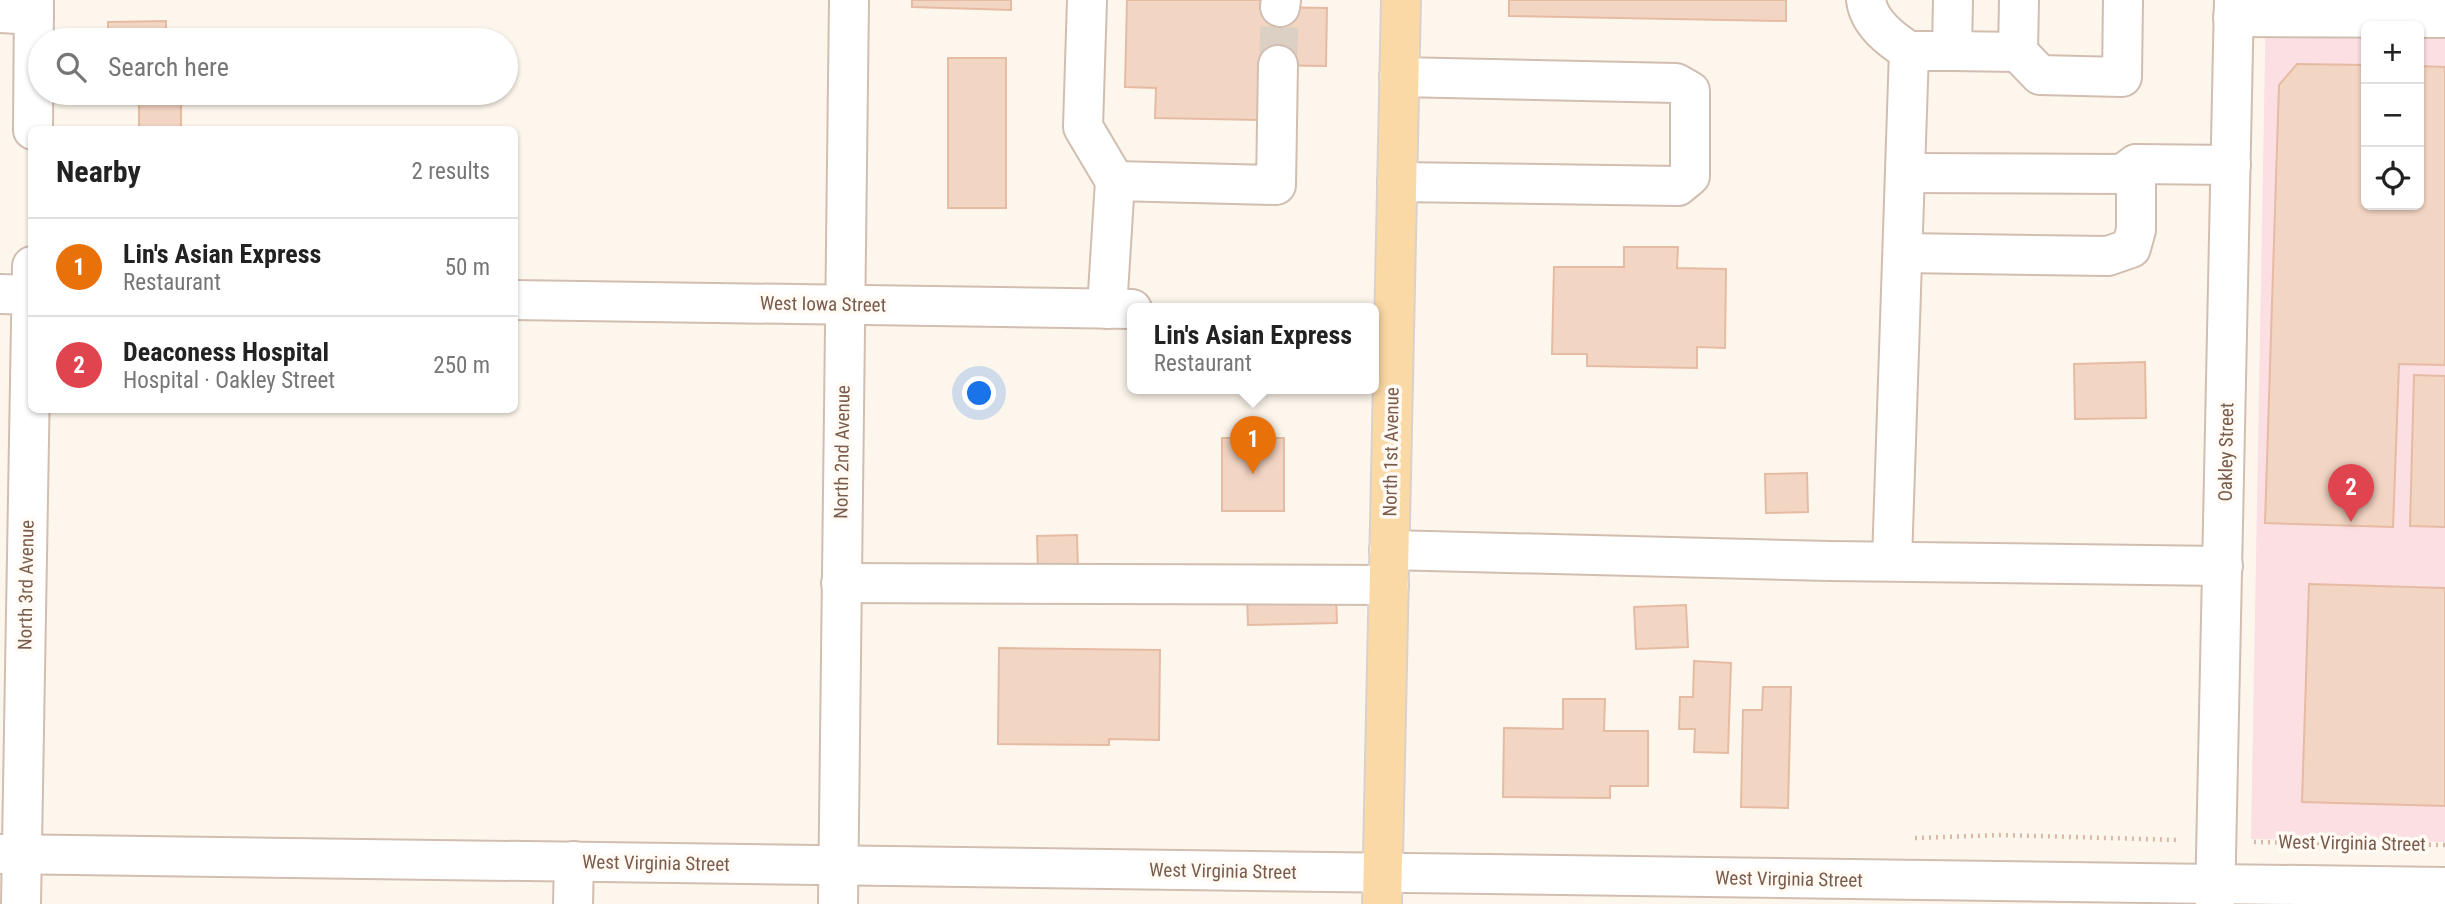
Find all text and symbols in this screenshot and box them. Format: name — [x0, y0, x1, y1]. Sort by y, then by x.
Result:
map controls — [2361, 21, 2424, 210]
button: + — [2361, 21, 2424, 84]
search box — [28, 28, 518, 105]
icon: search — [52, 48, 90, 86]
text: Search here — [108, 52, 229, 82]
button: − — [2361, 84, 2424, 147]
button: locate — [2361, 147, 2424, 210]
text: Nearby — [56, 154, 141, 189]
text: 2 results — [412, 158, 490, 185]
text: Lin's Asian Express — [123, 239, 321, 269]
text: 1 — [73, 254, 85, 281]
text: 50 m — [445, 254, 490, 281]
text: Restaurant — [123, 269, 221, 296]
street label: West Iowa Street — [760, 291, 886, 317]
popup — [1127, 303, 1379, 394]
text: Lin's Asian Express — [1154, 320, 1352, 350]
text: Deaconess Hospital — [123, 337, 329, 367]
text: Restaurant — [1154, 350, 1252, 377]
text: 2 — [73, 352, 85, 379]
text: 250 m — [433, 352, 490, 379]
text: Hospital · Oakley Street — [123, 367, 335, 394]
your location — [962, 376, 996, 410]
street label: North 2nd Avenue — [829, 385, 855, 519]
street label: North 1st Avenue — [1378, 387, 1404, 517]
street label: Oakley Street — [2214, 402, 2238, 502]
pin: 1 — [1230, 416, 1276, 474]
pin: 2 — [2328, 464, 2374, 522]
street label: North 3rd Avenue — [13, 520, 39, 650]
street label: West Virginia Street — [2278, 830, 2426, 856]
street label: West Virginia Street — [582, 850, 730, 876]
street label: West Virginia Street — [1149, 858, 1297, 884]
street label: West Virginia Street — [1715, 866, 1863, 892]

